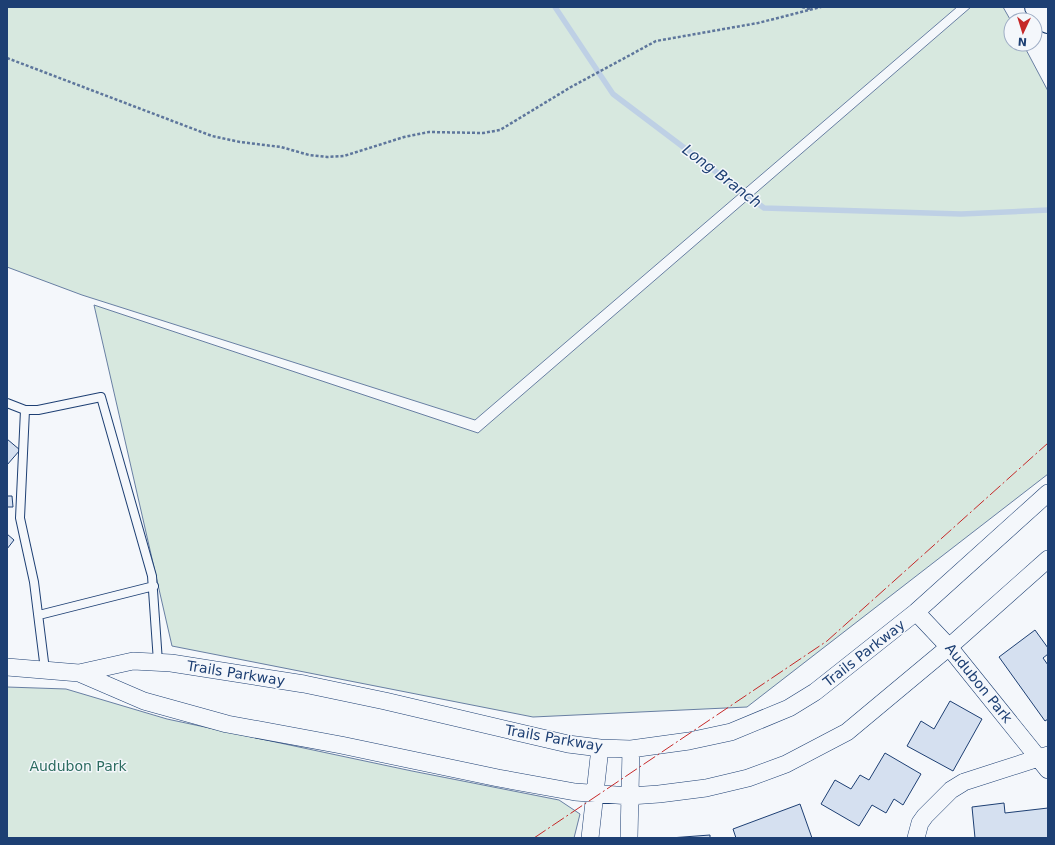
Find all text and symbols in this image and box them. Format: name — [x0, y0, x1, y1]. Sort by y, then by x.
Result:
north arrow — [1003, 12, 1043, 52]
text: N — [1017, 35, 1027, 48]
water label: Long Branch — [679, 140, 765, 212]
street label: Trails Parkway — [819, 616, 908, 690]
street label: Audubon Park — [942, 640, 1016, 727]
street label: Trails Parkway — [185, 657, 286, 689]
street label: Trails Parkway — [503, 721, 604, 754]
park label: Audubon Park — [29, 758, 128, 774]

